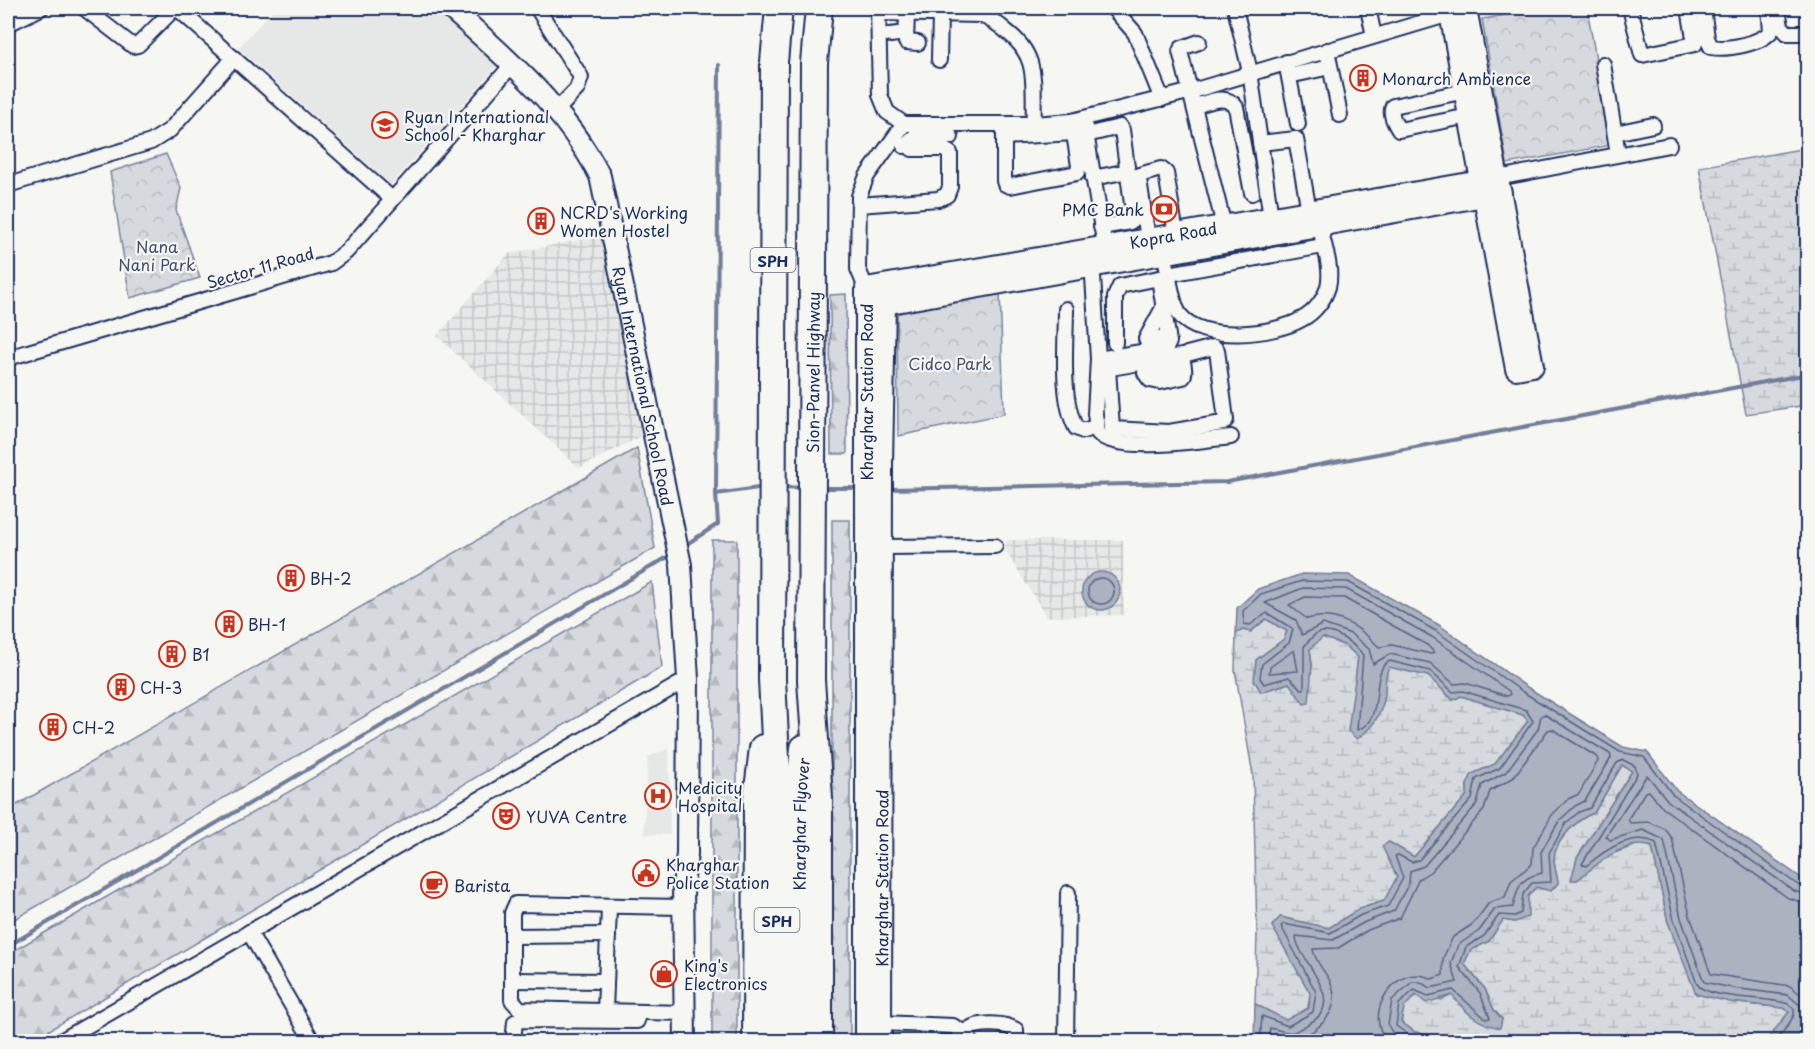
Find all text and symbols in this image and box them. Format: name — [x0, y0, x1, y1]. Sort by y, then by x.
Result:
building icon: Monarch Ambience — [1348, 63, 1378, 93]
place label: Monarch Ambience — [1382, 66, 1531, 90]
place label: Ryan International School - Kharghar — [404, 104, 549, 146]
school or university icon: Ryan International School - Kharghar — [370, 110, 400, 140]
bank icon: PMC Bank — [1149, 194, 1179, 224]
place label: PMC Bank — [1062, 197, 1144, 221]
place label: NCRD's Working Women Hostel — [560, 200, 688, 242]
building icon: NCRD's Working Women Hostel — [526, 206, 556, 236]
street label: Kopra Road — [1128, 215, 1219, 254]
park label: Nana Nani Park — [118, 234, 196, 276]
street label: Sector 11 Road — [203, 240, 317, 294]
road number: SPH — [750, 248, 796, 272]
street label: Ryan International School Road — [607, 264, 680, 508]
street label: Sion-Panvel Highway — [800, 292, 825, 453]
street label: Kharghar Station Road — [854, 303, 878, 481]
park label: Cidco Park — [908, 351, 992, 375]
building icon: BH-2 — [276, 563, 306, 593]
place label: BH-2 — [310, 566, 352, 590]
building icon: BH-1 — [214, 609, 244, 639]
place label: BH-1 — [248, 612, 286, 636]
building icon: B1 — [157, 639, 187, 669]
place label: B1 — [192, 642, 210, 666]
building icon: CH-3 — [106, 672, 136, 702]
place label: CH-3 — [140, 675, 182, 699]
building icon: CH-2 — [38, 712, 68, 742]
place label: CH-2 — [72, 715, 115, 739]
street label: Kharghar Flyover — [787, 756, 815, 891]
place label: Medicity Hospital — [678, 775, 743, 817]
hospital icon: Medicity Hospital — [643, 781, 673, 811]
street label: Kharghar Station Road — [869, 789, 893, 967]
theatre icon: YUVA Centre — [491, 801, 521, 831]
place label: YUVA Centre — [526, 804, 627, 828]
place label: Kharghar Police Station — [666, 852, 770, 894]
public building icon: Kharghar Police Station — [631, 858, 661, 888]
cafe icon: Barista — [419, 870, 449, 900]
place label: Barista — [454, 873, 510, 897]
road number: SPH — [754, 908, 800, 932]
place label: King's Electronics — [684, 953, 767, 995]
shop icon: King's Electronics — [649, 959, 679, 989]

